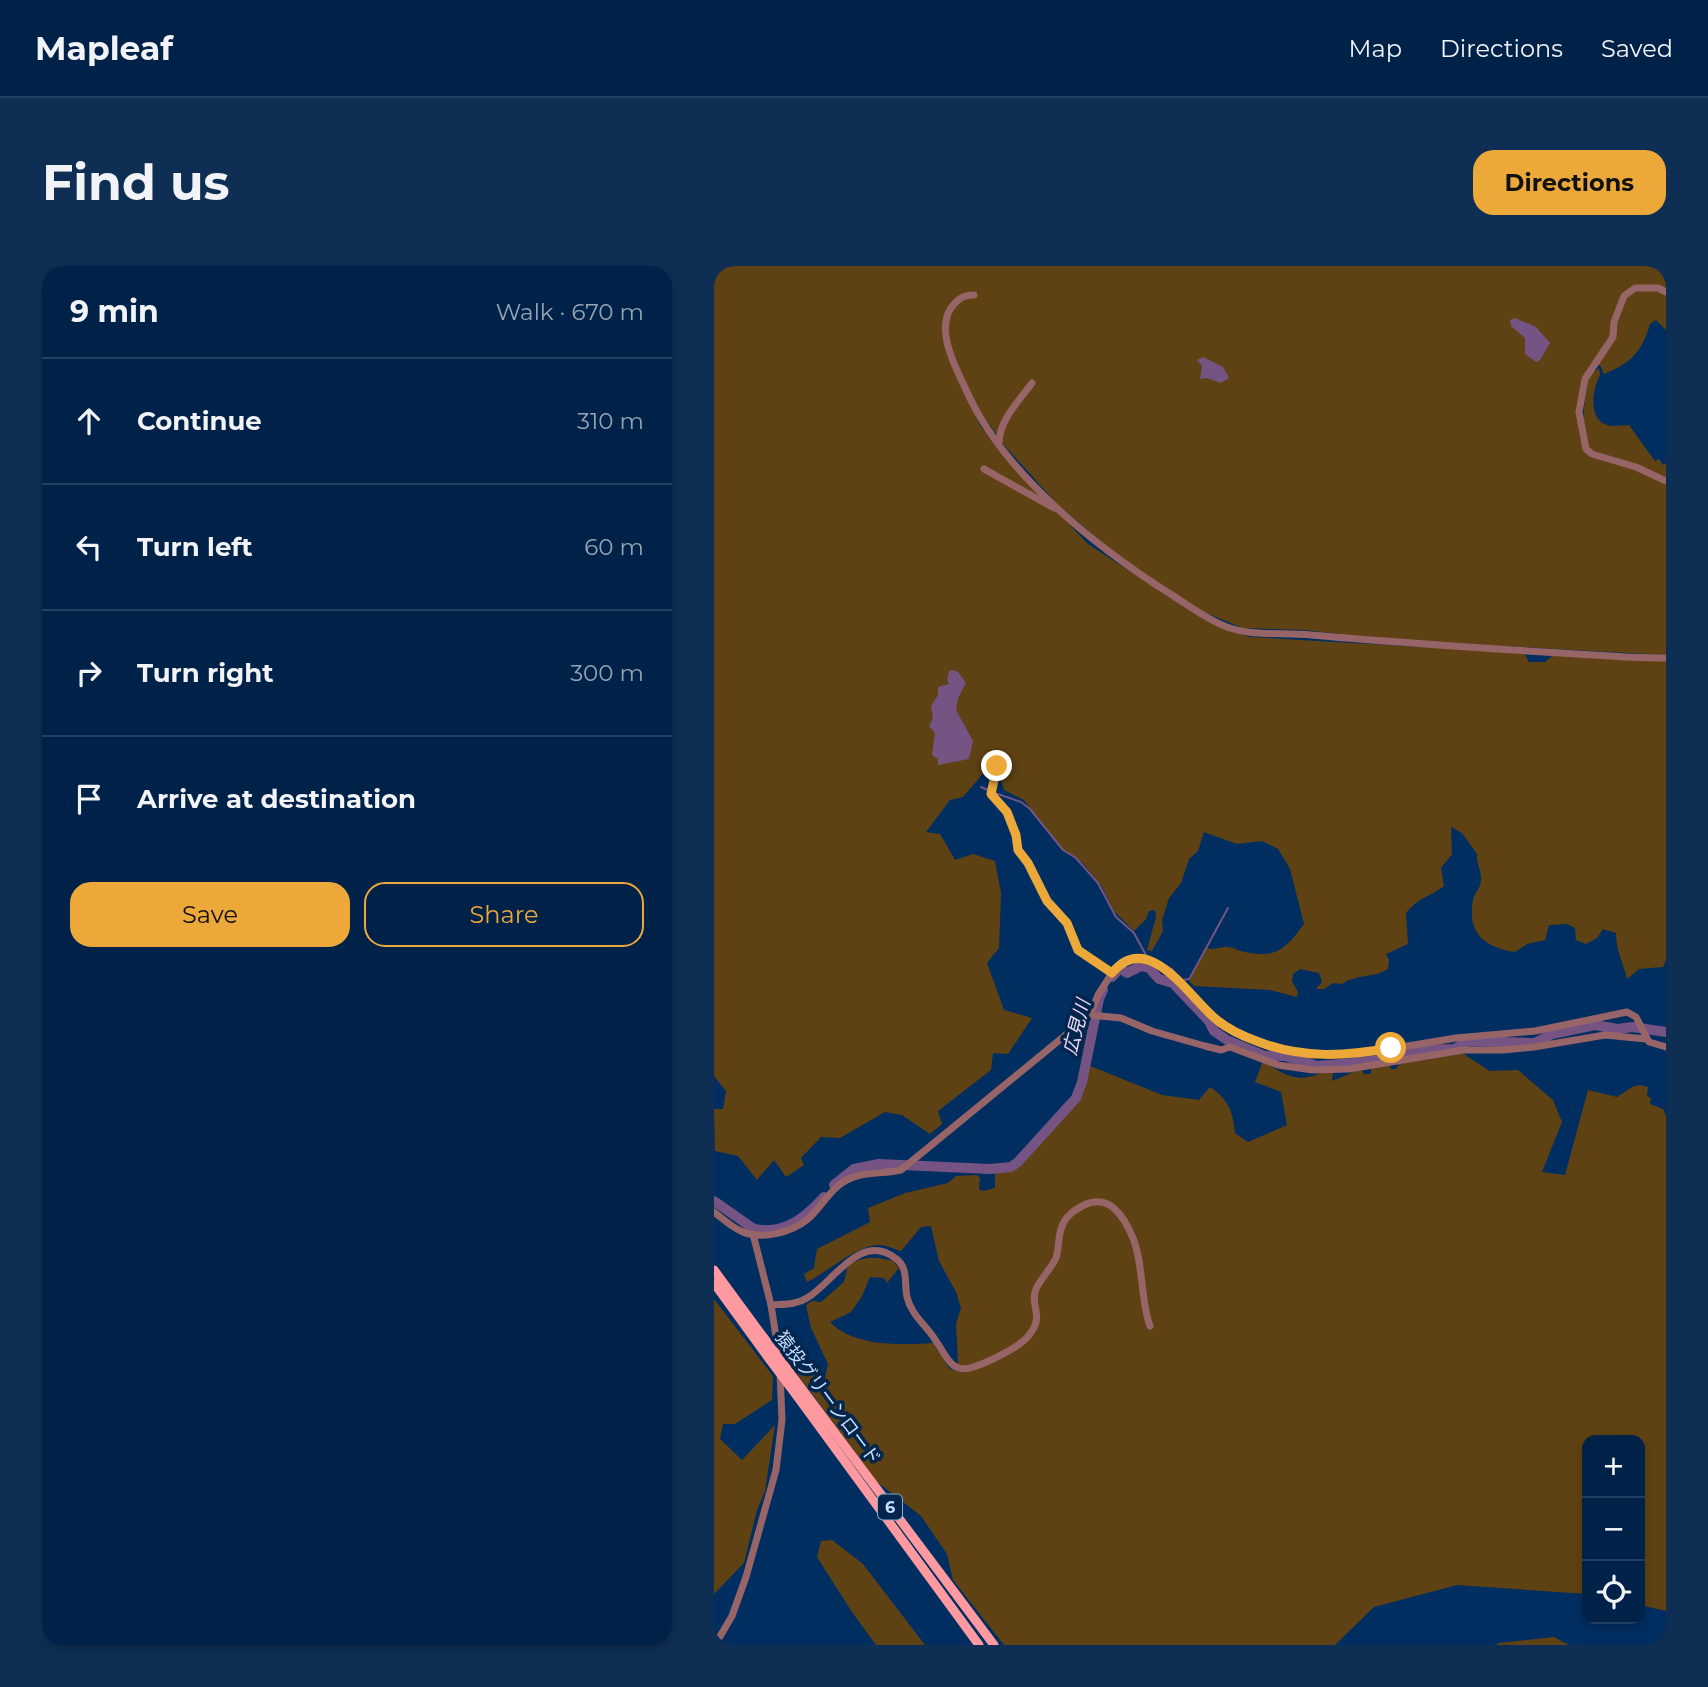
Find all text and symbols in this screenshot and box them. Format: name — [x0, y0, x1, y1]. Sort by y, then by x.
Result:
text: Mapleaf — [35, 28, 173, 68]
text: Map — [1349, 34, 1402, 63]
text: Directions — [1440, 34, 1563, 63]
text: Saved — [1601, 34, 1673, 63]
button: Directions — [1473, 150, 1666, 215]
text: Find us — [42, 153, 230, 212]
text: 9 min — [70, 293, 159, 330]
text: Walk · 670 m — [496, 298, 644, 326]
icon: ahead — [70, 402, 108, 440]
text: Continue — [137, 405, 262, 437]
text: 310 m — [577, 407, 644, 435]
icon: left — [70, 528, 108, 566]
text: Turn left — [137, 531, 253, 563]
text: 60 m — [584, 533, 644, 561]
icon: right — [70, 654, 108, 692]
text: Turn right — [137, 657, 273, 689]
text: 300 m — [570, 659, 644, 687]
route end — [981, 750, 1012, 781]
icon: arrive — [70, 780, 108, 818]
text: Arrive at destination — [137, 783, 416, 815]
button: Save — [70, 882, 350, 947]
button: Share — [364, 882, 644, 947]
water label: 広見川 — [1058, 995, 1095, 1058]
route start — [1375, 1032, 1406, 1063]
street label: 猿投グリーンロード — [771, 1327, 885, 1469]
map controls — [1582, 1435, 1645, 1624]
button: + — [1582, 1435, 1645, 1498]
road number: 6 — [878, 1494, 902, 1520]
button: − — [1582, 1498, 1645, 1561]
button: locate — [1582, 1561, 1645, 1624]

